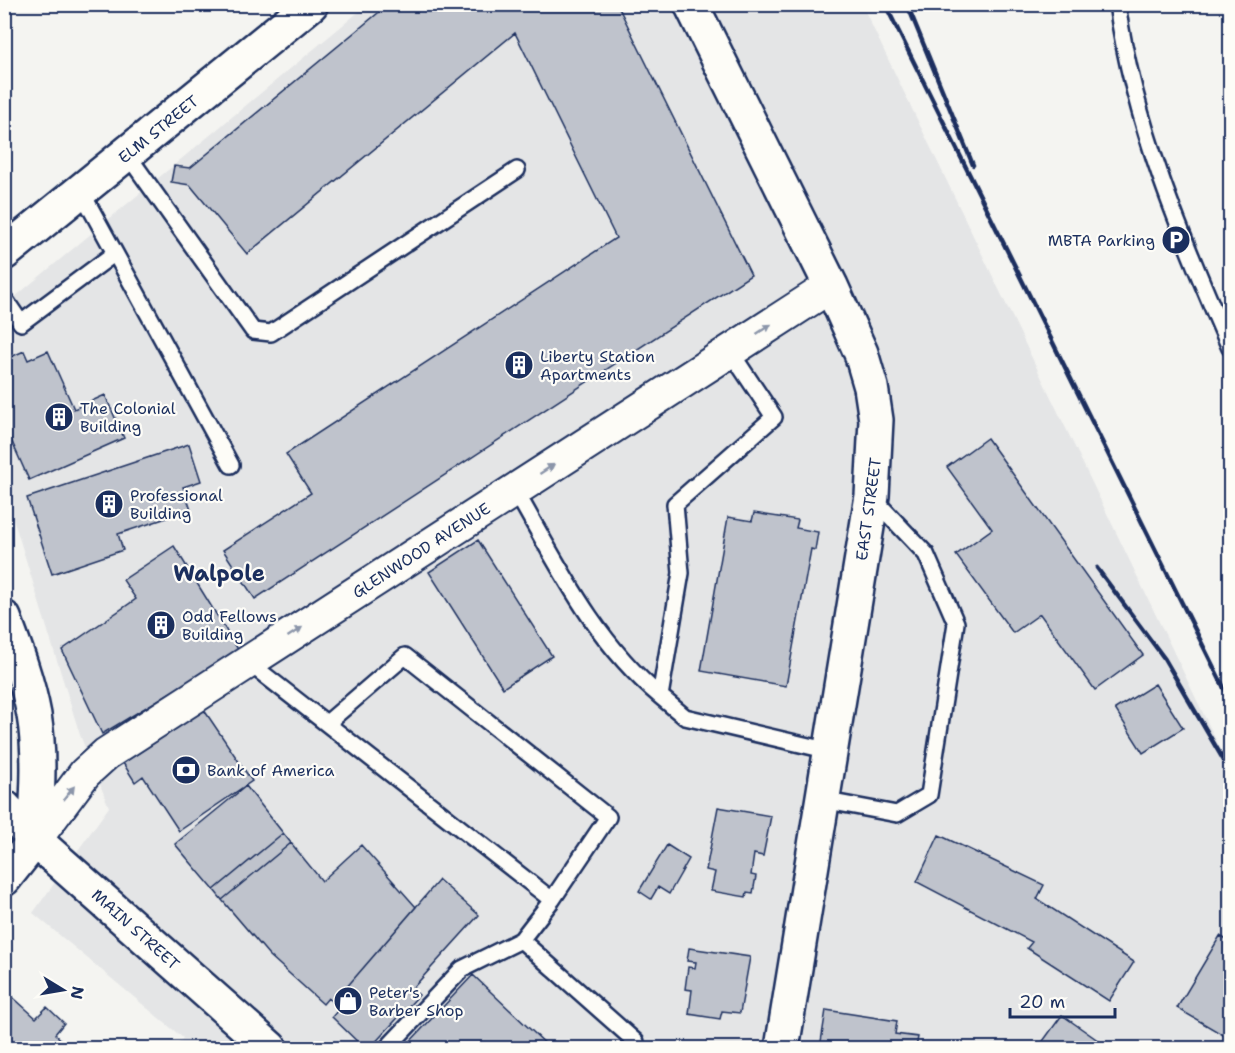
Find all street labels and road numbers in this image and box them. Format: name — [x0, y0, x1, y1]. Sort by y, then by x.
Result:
street label: ELM STREET — [114, 90, 203, 168]
street label: EAST STREET — [851, 456, 886, 562]
street label: GLENWOOD AVENUE — [348, 498, 494, 603]
street label: MAIN STREET — [87, 884, 184, 975]

